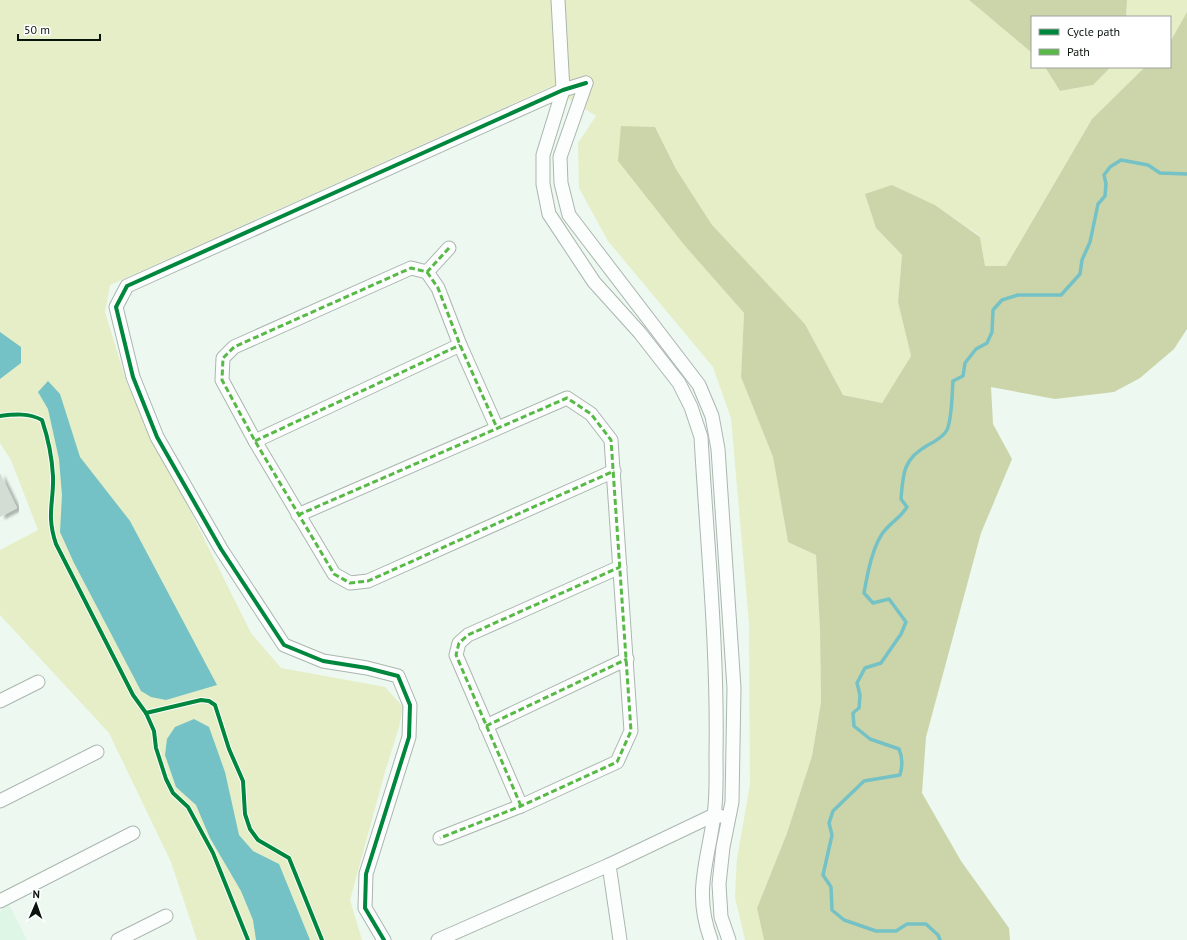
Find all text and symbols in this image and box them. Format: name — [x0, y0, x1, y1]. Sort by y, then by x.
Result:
scale bar — [18, 16, 100, 42]
legend — [1031, 16, 1171, 68]
text: 50 m — [24, 22, 50, 37]
text: Cycle path — [1067, 24, 1120, 39]
text: Path — [1067, 44, 1090, 59]
north arrow — [16, 884, 56, 924]
text: N — [32, 887, 40, 901]

